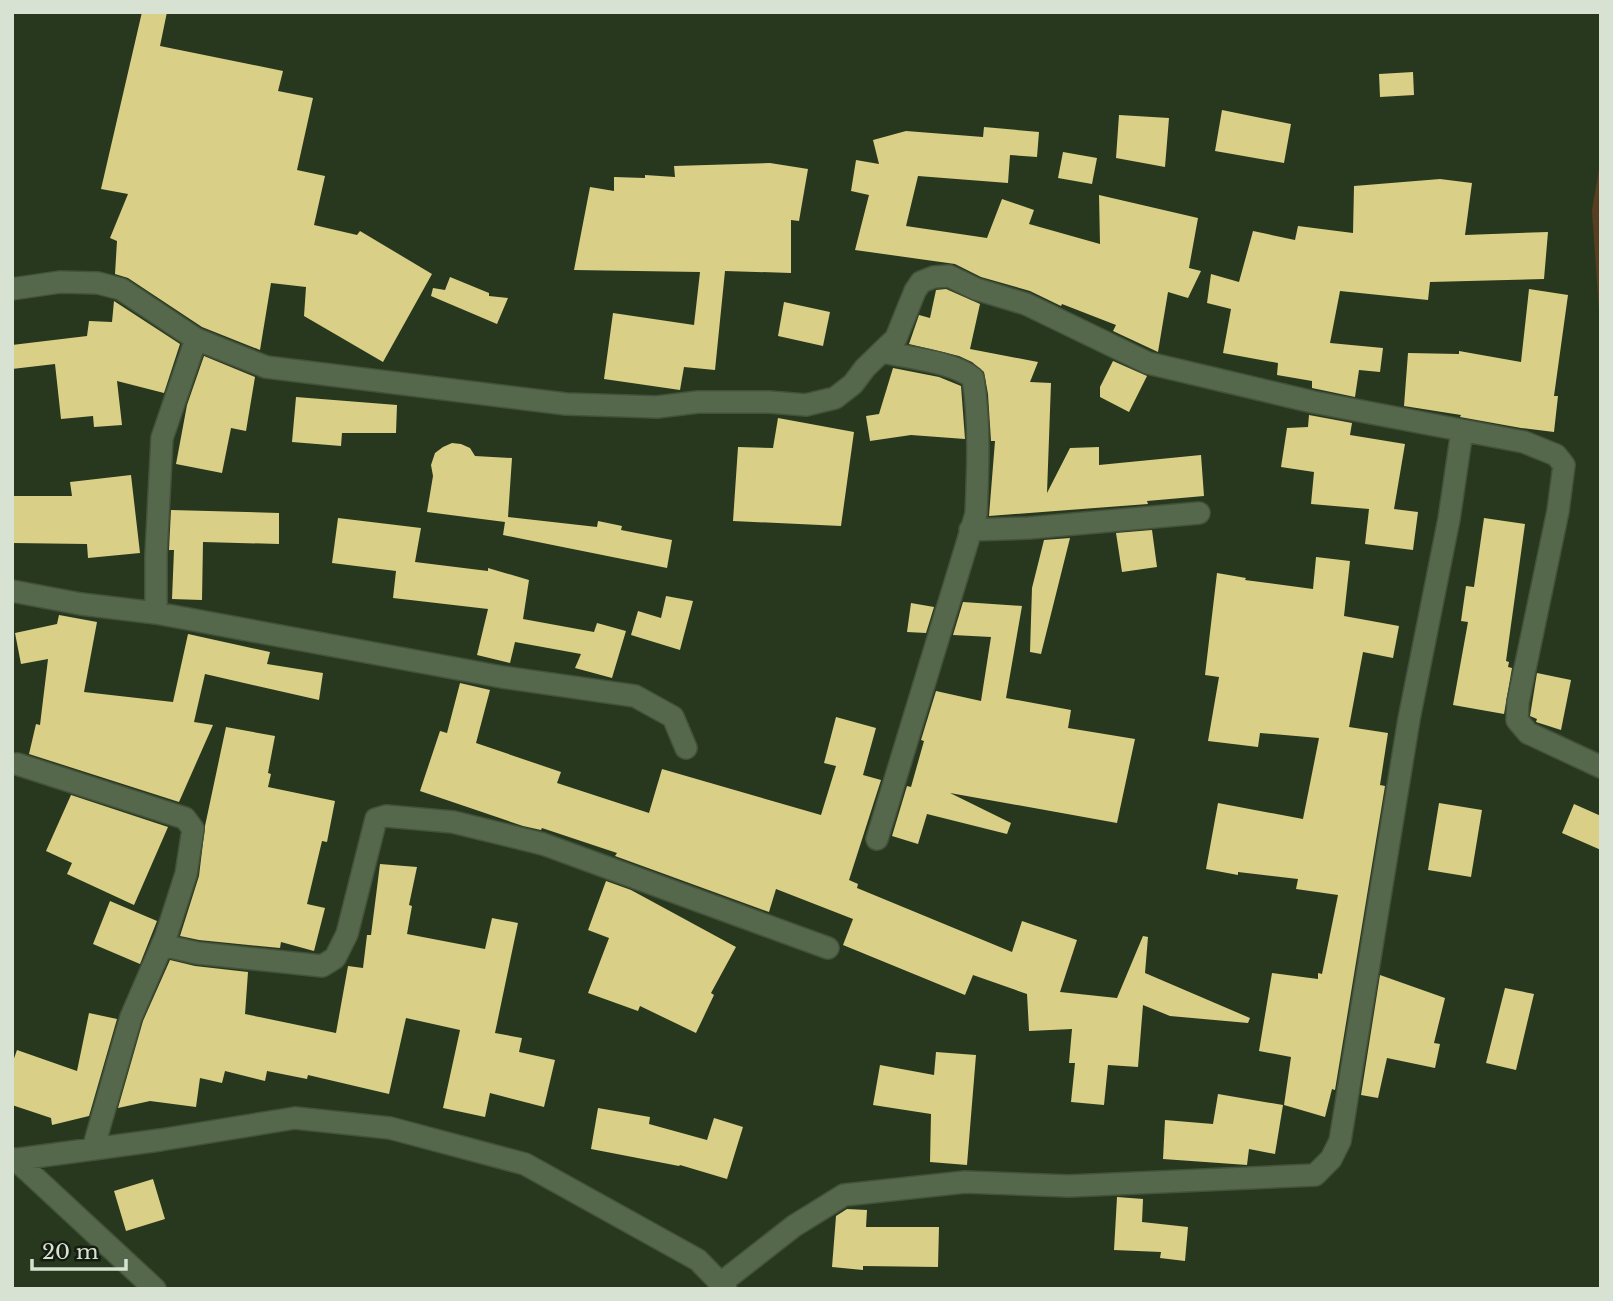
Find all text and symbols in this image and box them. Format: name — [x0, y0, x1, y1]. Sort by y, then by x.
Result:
scale bar — [32, 1228, 126, 1272]
text: 20 m — [42, 1239, 99, 1265]

